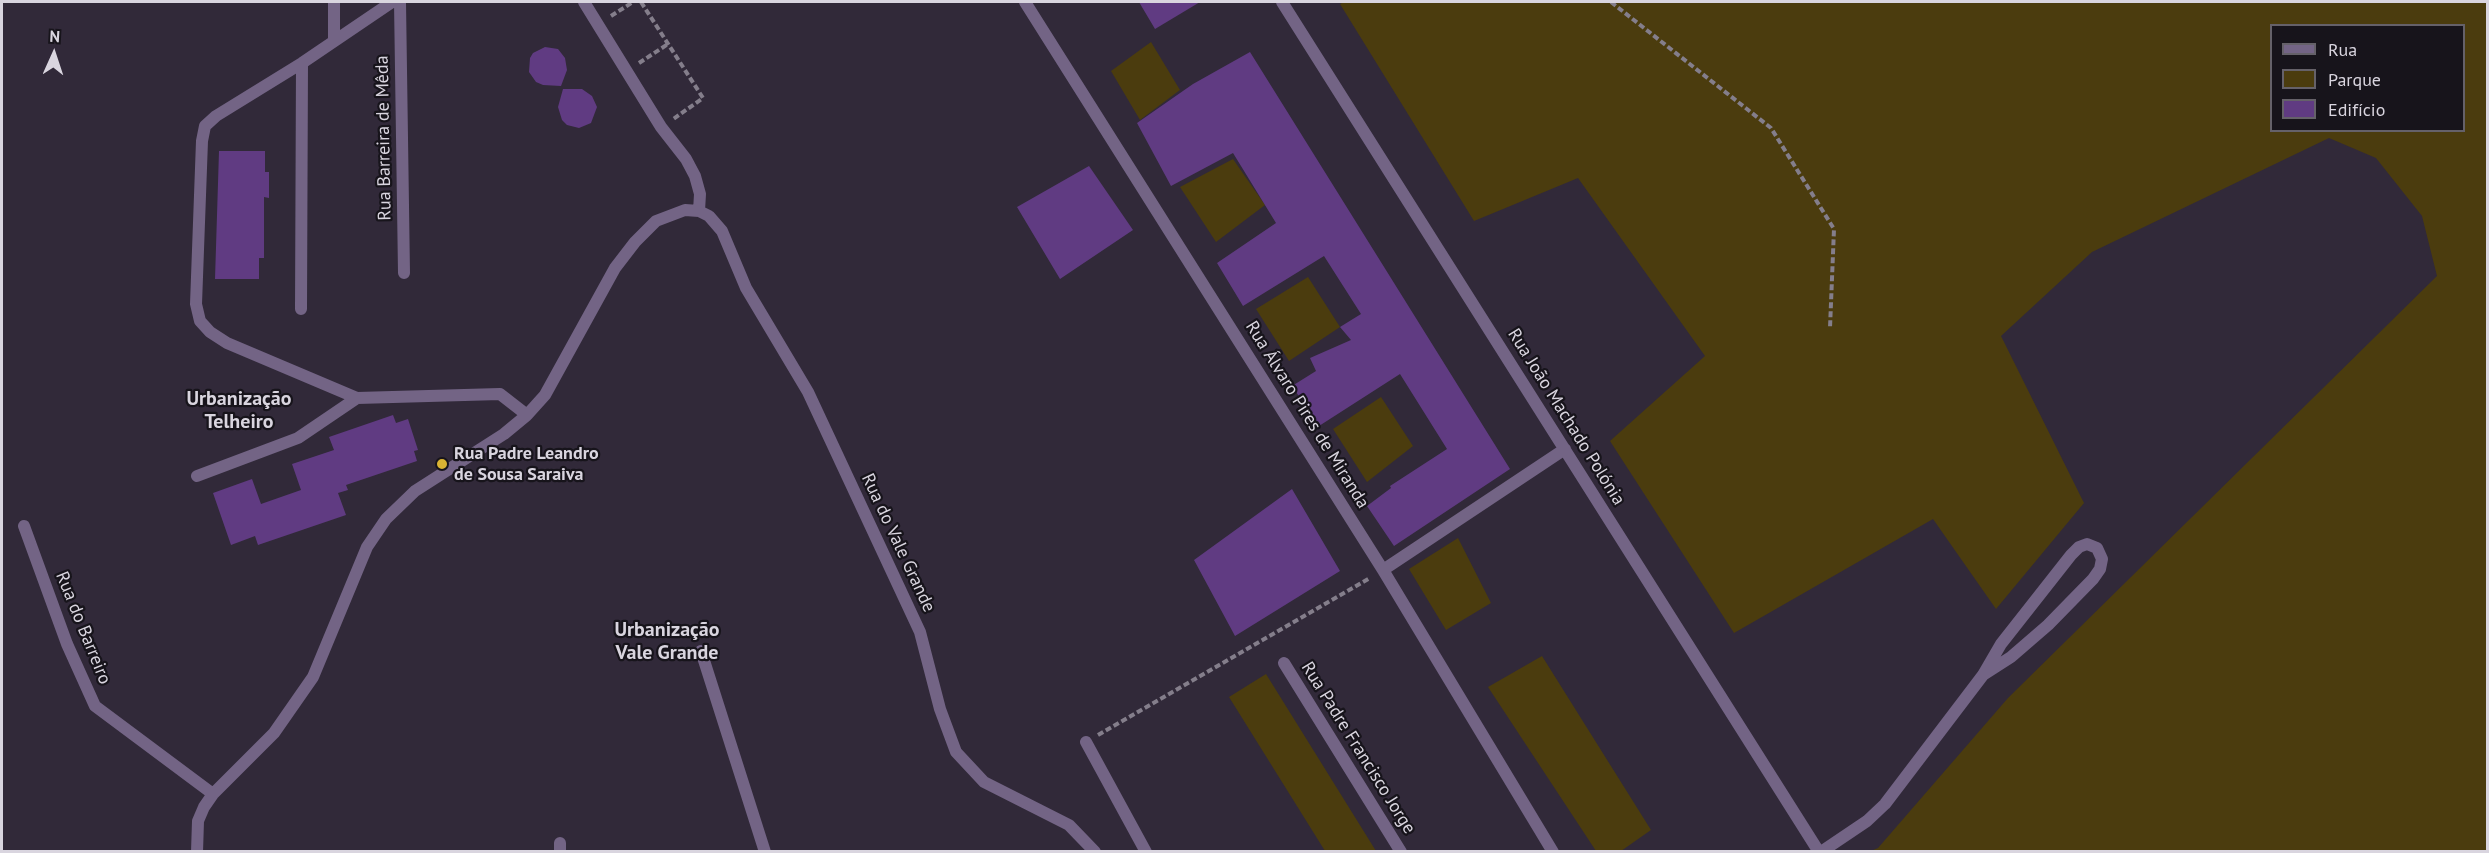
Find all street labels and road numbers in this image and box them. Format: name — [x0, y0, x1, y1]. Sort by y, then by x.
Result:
street label: Rua Barreira de Mêda — [372, 55, 396, 221]
street label: Rua Álvaro Pires de Miranda — [1240, 317, 1374, 513]
street label: Rua João Machado Polónia — [1503, 325, 1629, 509]
street label: Rua do Vale Grande — [856, 470, 940, 616]
street label: Rua do Barreiro — [51, 569, 115, 687]
street label: Rua Padre Francisco Jorge — [1296, 658, 1420, 838]

